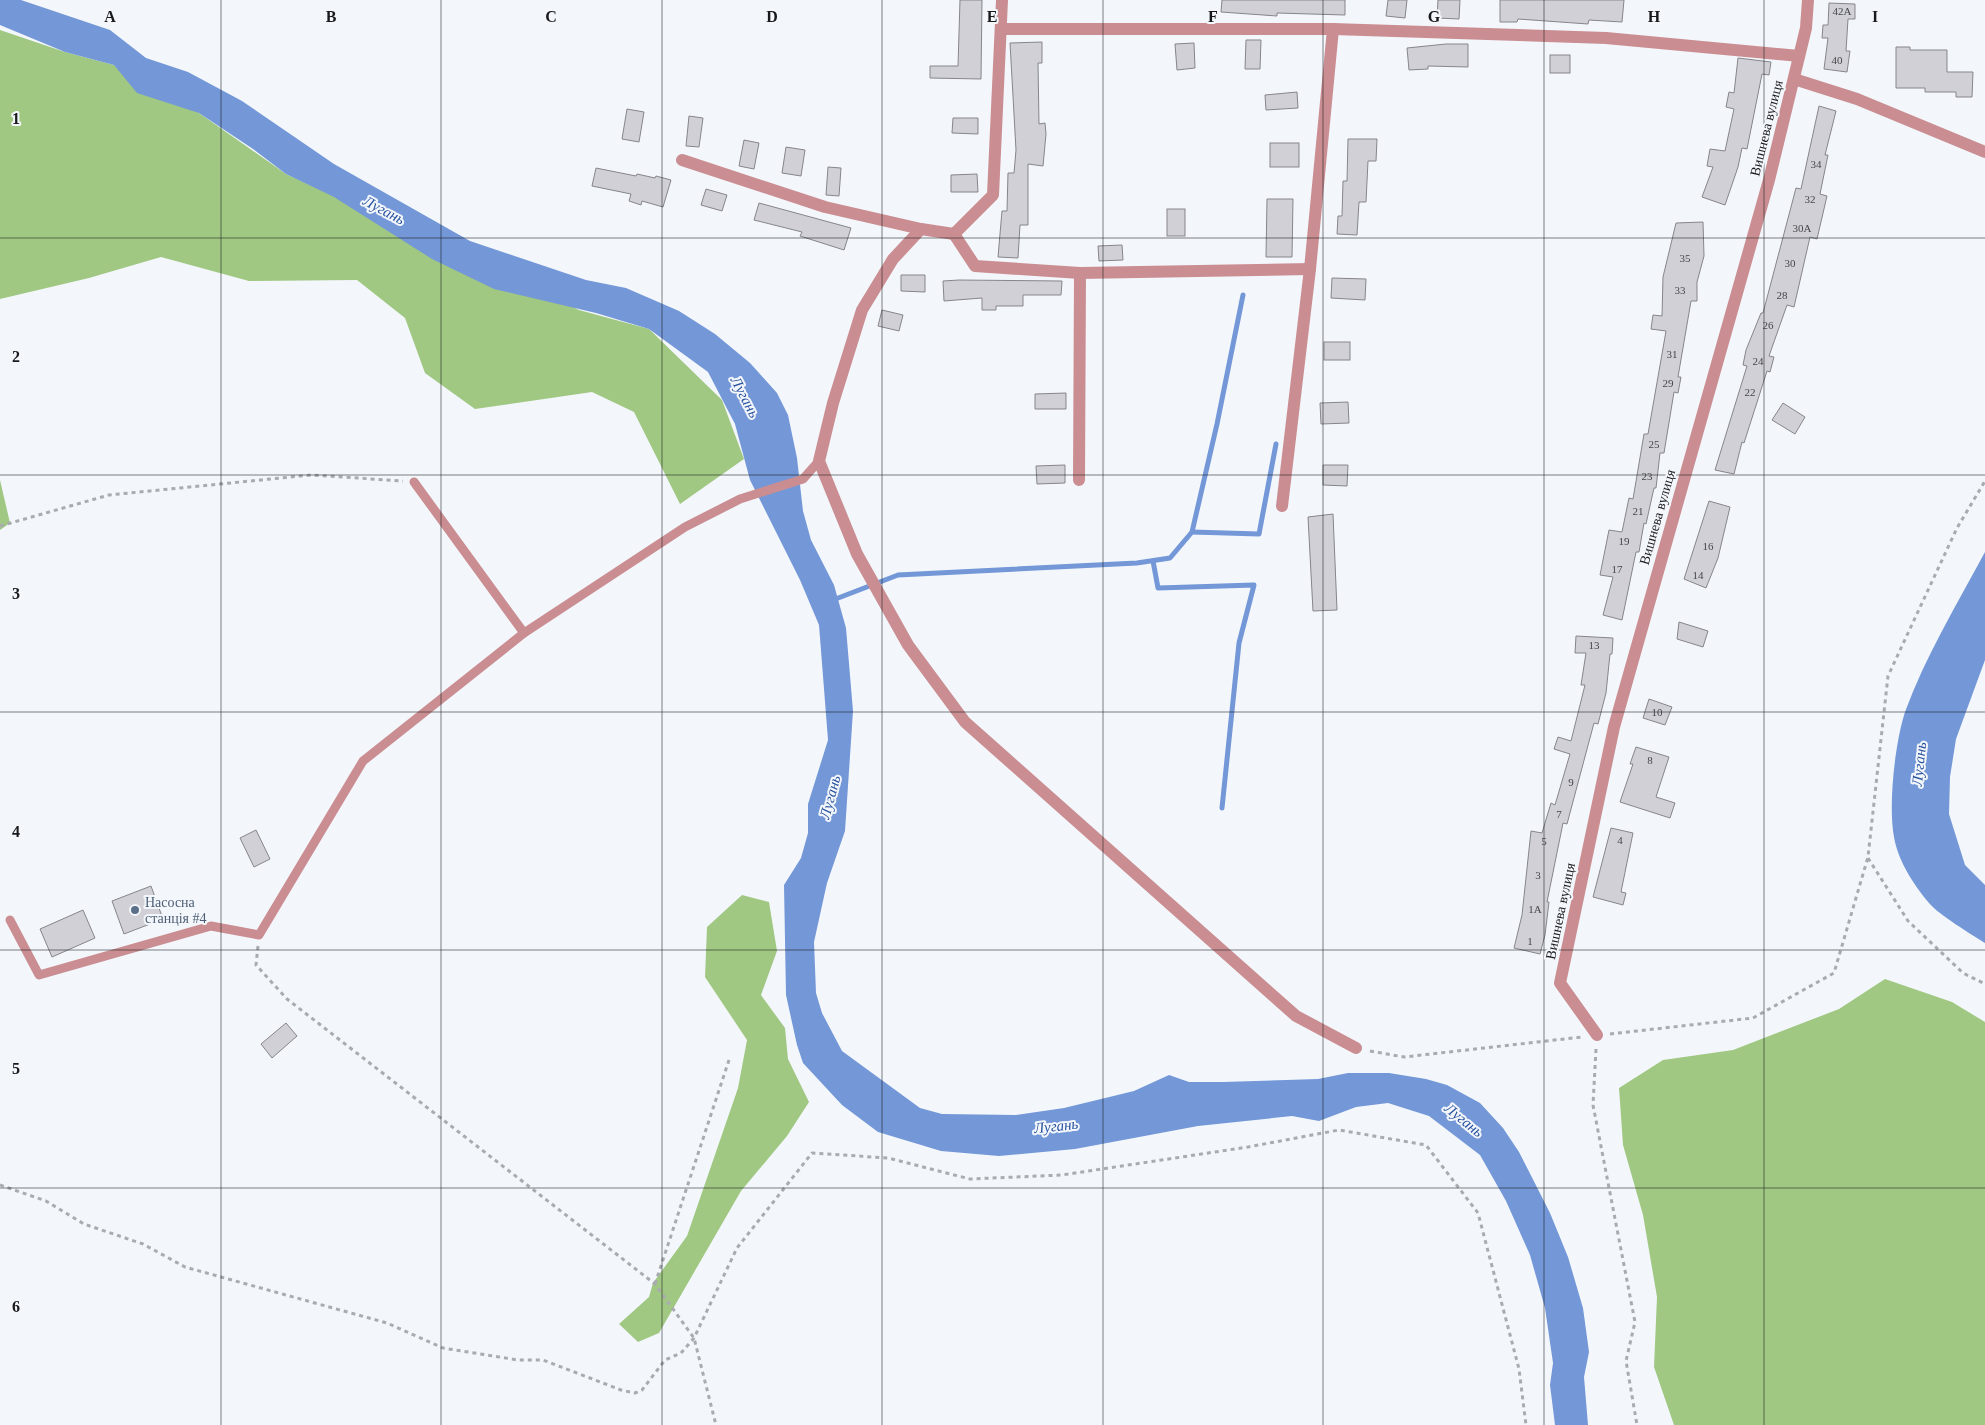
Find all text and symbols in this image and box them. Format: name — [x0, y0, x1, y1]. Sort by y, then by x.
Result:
house number: 42А — [1833, 5, 1852, 17]
text: A — [104, 8, 116, 25]
text: B — [326, 8, 337, 25]
text: C — [545, 8, 557, 25]
text: D — [766, 8, 778, 25]
text: E — [987, 8, 997, 25]
text: F — [1208, 8, 1218, 25]
text: G — [1428, 8, 1441, 25]
text: H — [1648, 8, 1661, 25]
text: I — [1872, 8, 1878, 25]
house number: 40 — [1832, 54, 1843, 66]
street label: Вишнева вулиця — [1747, 78, 1786, 178]
text: 1 — [12, 110, 20, 127]
house number: 34 — [1811, 158, 1822, 170]
water label: Лугань — [360, 192, 408, 228]
house number: 32 — [1805, 193, 1816, 205]
house number: 30А — [1793, 222, 1812, 234]
house number: 35 — [1680, 252, 1691, 264]
house number: 30 — [1785, 257, 1796, 269]
house number: 33 — [1675, 284, 1686, 296]
house number: 28 — [1777, 289, 1788, 301]
house number: 26 — [1763, 319, 1774, 331]
text: 2 — [12, 348, 20, 365]
house number: 31 — [1667, 348, 1678, 360]
house number: 24 — [1753, 355, 1764, 367]
water label: Лугань — [727, 373, 763, 421]
house number: 29 — [1663, 377, 1674, 389]
house number: 22 — [1745, 386, 1756, 398]
house number: 25 — [1649, 438, 1660, 450]
street label: Вишнева вулиця — [1637, 467, 1678, 566]
house number: 23 — [1642, 470, 1653, 482]
house number: 21 — [1633, 505, 1644, 517]
house number: 19 — [1619, 535, 1630, 547]
house number: 16 — [1703, 540, 1714, 552]
house number: 17 — [1612, 563, 1623, 575]
house number: 14 — [1693, 569, 1704, 581]
text: 3 — [12, 585, 20, 602]
house number: 13 — [1589, 639, 1600, 651]
house number: 10 — [1652, 706, 1663, 718]
water label: Лугань — [1909, 741, 1929, 788]
house number: 8 — [1647, 754, 1653, 766]
water label: Лугань — [816, 773, 844, 821]
house number: 9 — [1568, 776, 1574, 788]
house number: 7 — [1556, 808, 1562, 820]
text: 4 — [12, 823, 20, 840]
house number: 4 — [1617, 834, 1623, 846]
house number: 5 — [1541, 835, 1547, 847]
street label: Вишнева вулиця — [1543, 861, 1578, 961]
house number: 3 — [1535, 869, 1541, 881]
place label: Насосна станція #4 — [145, 895, 207, 926]
house number: 1А — [1528, 903, 1542, 915]
marker: Насосна станція #4 — [129, 904, 141, 916]
house number: 1 — [1527, 935, 1533, 947]
text: 5 — [12, 1060, 20, 1077]
water label: Лугань — [1441, 1099, 1486, 1140]
water label: Лугань — [1032, 1116, 1079, 1136]
text: 6 — [12, 1298, 20, 1315]

